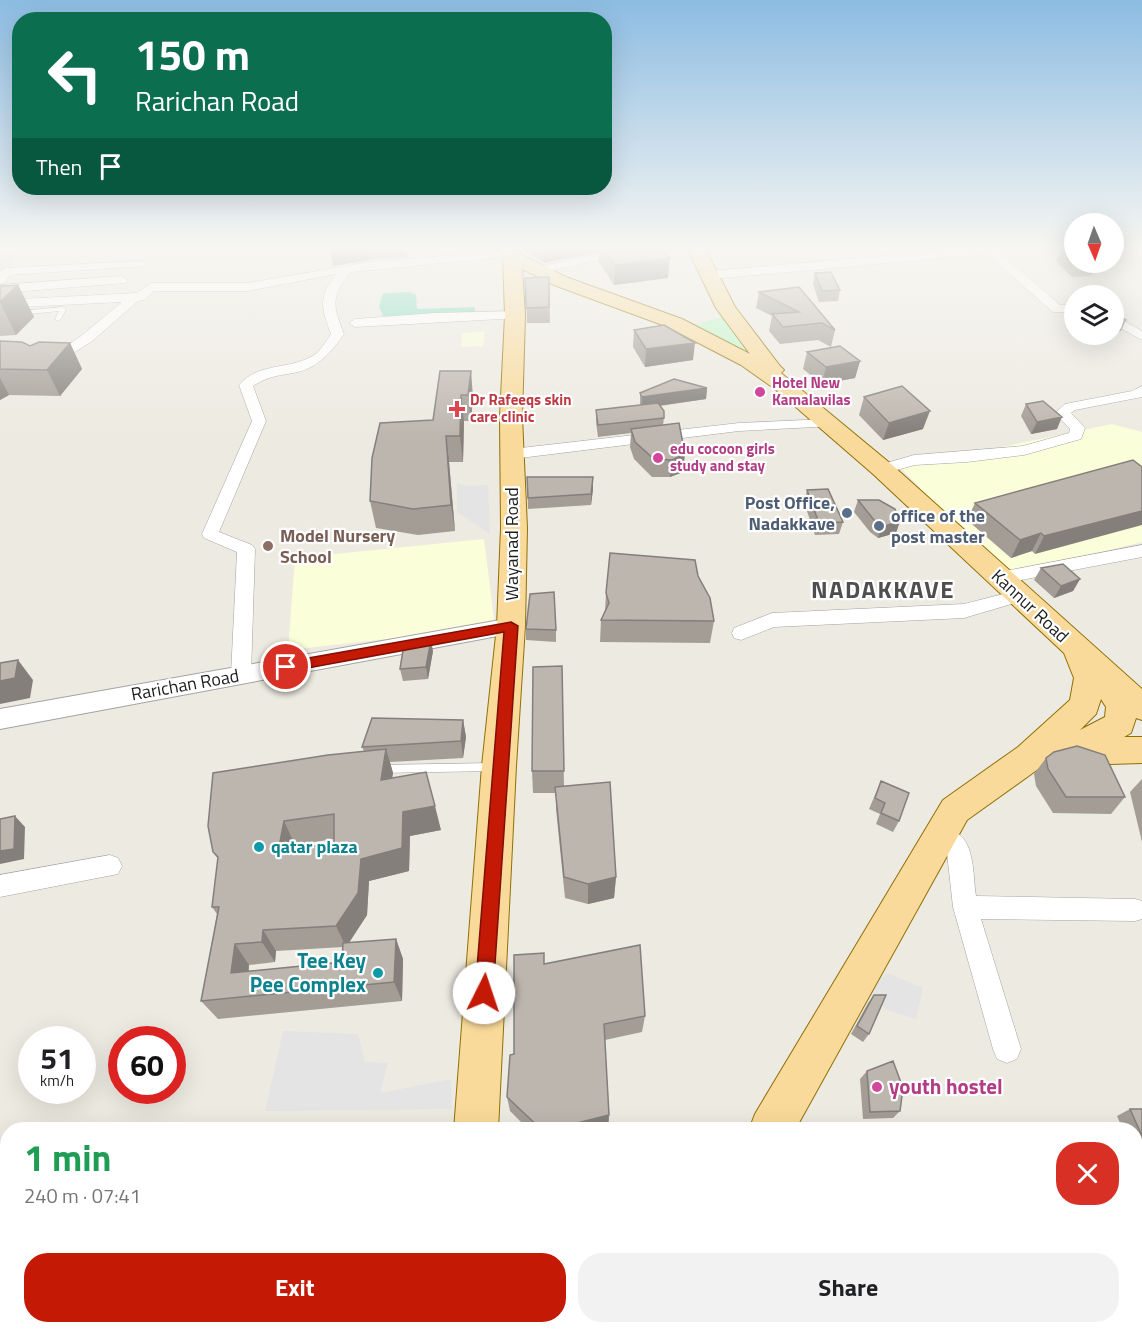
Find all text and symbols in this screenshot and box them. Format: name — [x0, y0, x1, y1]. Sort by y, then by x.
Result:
text: 150 m — [135, 22, 250, 86]
icon: left — [36, 36, 114, 114]
text: Rarichan Road — [135, 80, 299, 121]
text: Then — [36, 150, 82, 184]
icon: arrive — [94, 150, 127, 183]
north arrow — [1064, 213, 1124, 273]
map controls — [1064, 213, 1124, 345]
button: layers — [1064, 285, 1124, 345]
place label: Hotel New Kamalavilas — [772, 371, 851, 411]
marker: Hotel New Kamalavilas — [753, 385, 767, 399]
place label: Dr Rafeeqs skin care clinic — [470, 388, 571, 428]
marker: Dr Rafeeqs skin care clinic — [448, 400, 466, 418]
place label: edu cocoon girls study and stay — [670, 437, 775, 477]
marker: edu cocoon girls study and stay — [651, 451, 665, 465]
street label: Wayanad Road — [498, 487, 525, 601]
place label: Post Office, Nadakkave — [745, 489, 835, 537]
place label: office of the post master — [891, 502, 985, 550]
marker: Post Office, Nadakkave — [840, 506, 854, 520]
marker: office of the post master — [872, 519, 886, 533]
place label: Model Nursery School — [280, 522, 395, 570]
marker: Model Nursery School — [261, 539, 275, 553]
street label: Kannur Road — [986, 563, 1075, 649]
district label: NADAKKAVE — [811, 571, 955, 607]
pin — [260, 641, 311, 692]
icon: arrive — [269, 650, 302, 683]
street label: Rarichan Road — [129, 662, 241, 707]
place label: qatar plaza — [271, 833, 358, 860]
marker: qatar plaza — [252, 840, 266, 854]
place label: Tee Key Pee Complex — [250, 944, 366, 1000]
position arrow — [452, 961, 516, 1025]
marker: Tee Key Pee Complex — [371, 966, 385, 980]
speed limit sign: 60 — [108, 1026, 186, 1104]
text: 51 — [40, 1035, 74, 1081]
text: km/h — [40, 1069, 74, 1092]
place label: youth hostel — [889, 1070, 1003, 1102]
marker: youth hostel — [870, 1080, 884, 1094]
text: 1 min — [24, 1130, 111, 1185]
button: close — [1056, 1142, 1119, 1205]
text: 240 m · 07:41 — [24, 1180, 141, 1211]
button: Exit — [24, 1253, 566, 1322]
button: Share — [578, 1253, 1119, 1322]

